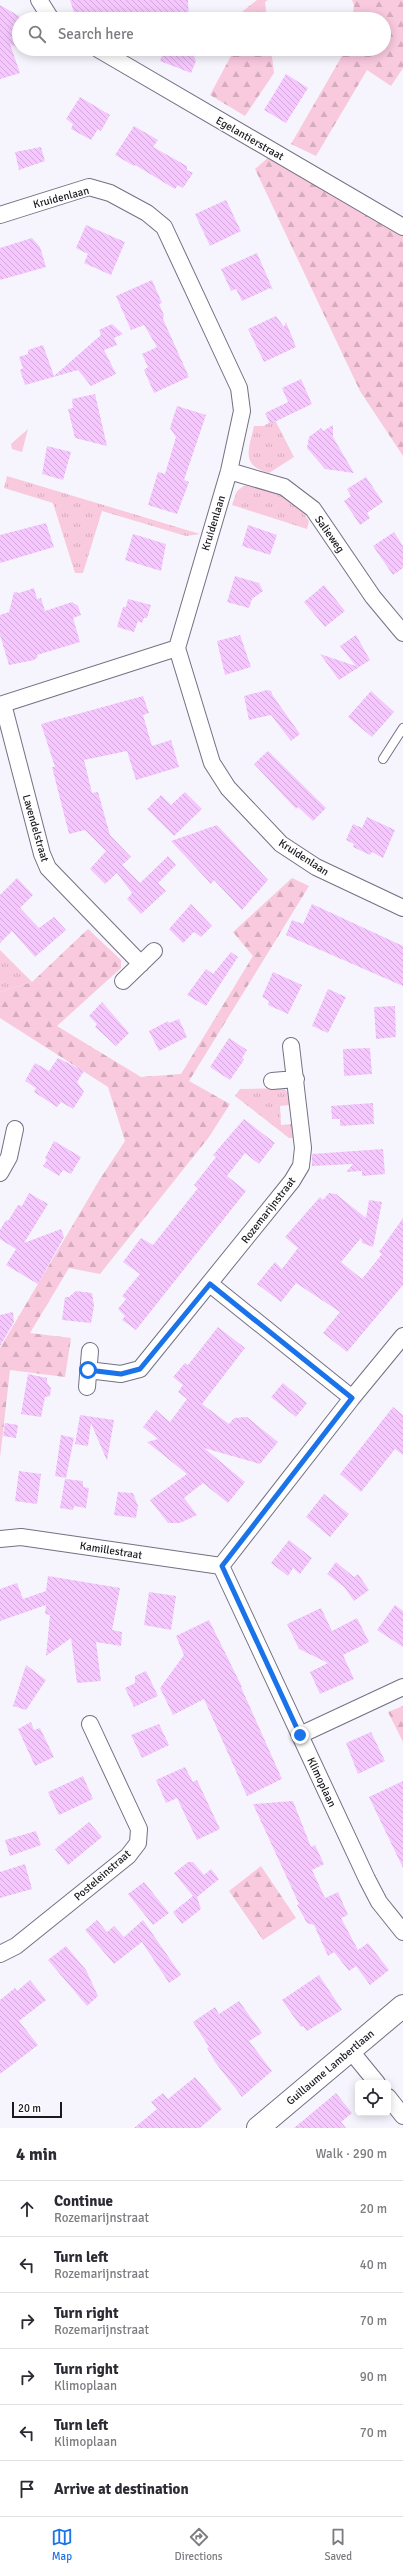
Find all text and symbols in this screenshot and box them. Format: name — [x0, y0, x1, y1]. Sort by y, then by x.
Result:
search box — [12, 12, 391, 56]
icon: search — [26, 23, 48, 45]
text: Search here — [58, 25, 134, 43]
street label: Egelantierstraat — [213, 114, 286, 163]
street label: Kruidenlaan — [32, 184, 90, 211]
street label: Kruidenlaan — [199, 494, 228, 552]
street label: Salieweg — [312, 513, 347, 556]
street label: Lavendelstraat — [20, 793, 51, 863]
street label: Kruidenlaan — [276, 836, 331, 878]
street label: Rozemarijnstraat — [239, 1175, 298, 1246]
route start — [79, 1361, 97, 1379]
street label: Kamillestraat — [79, 1539, 143, 1562]
route end — [291, 1726, 309, 1744]
street label: Klimoplaan — [304, 1755, 339, 1809]
street label: Posteleinstraat — [71, 1847, 133, 1904]
street label: Guillaume Lambertlaan — [284, 2027, 377, 2108]
map controls — [355, 2080, 391, 2116]
button: locate — [355, 2080, 391, 2116]
scale bar — [12, 2100, 62, 2119]
text: 20 m — [18, 2102, 41, 2115]
text: 4 min — [16, 2144, 57, 2165]
text: Walk · 290 m — [316, 2146, 387, 2162]
text: Continue — [54, 2192, 113, 2210]
icon: ahead — [16, 2198, 38, 2220]
text: 20 m — [360, 2201, 387, 2217]
text: Rozemarijnstraat — [54, 2210, 149, 2226]
text: Turn left — [54, 2248, 108, 2266]
icon: left — [16, 2254, 38, 2276]
text: 40 m — [360, 2257, 387, 2273]
text: Rozemarijnstraat — [54, 2266, 149, 2282]
text: Turn right — [54, 2304, 119, 2322]
icon: right — [16, 2310, 38, 2332]
text: 70 m — [360, 2313, 387, 2329]
text: Rozemarijnstraat — [54, 2322, 149, 2338]
text: Turn right — [54, 2360, 119, 2378]
icon: right — [16, 2366, 38, 2388]
text: 90 m — [360, 2369, 387, 2385]
text: Klimoplaan — [54, 2378, 117, 2394]
text: Turn left — [54, 2416, 108, 2434]
icon: left — [16, 2422, 38, 2444]
text: 70 m — [360, 2425, 387, 2441]
text: Klimoplaan — [54, 2434, 117, 2450]
icon: arrive — [16, 2478, 38, 2500]
text: Arrive at destination — [54, 2480, 189, 2498]
tab: Map — [51, 2526, 73, 2563]
tab: Directions — [175, 2526, 223, 2563]
tab: Saved — [324, 2526, 352, 2563]

